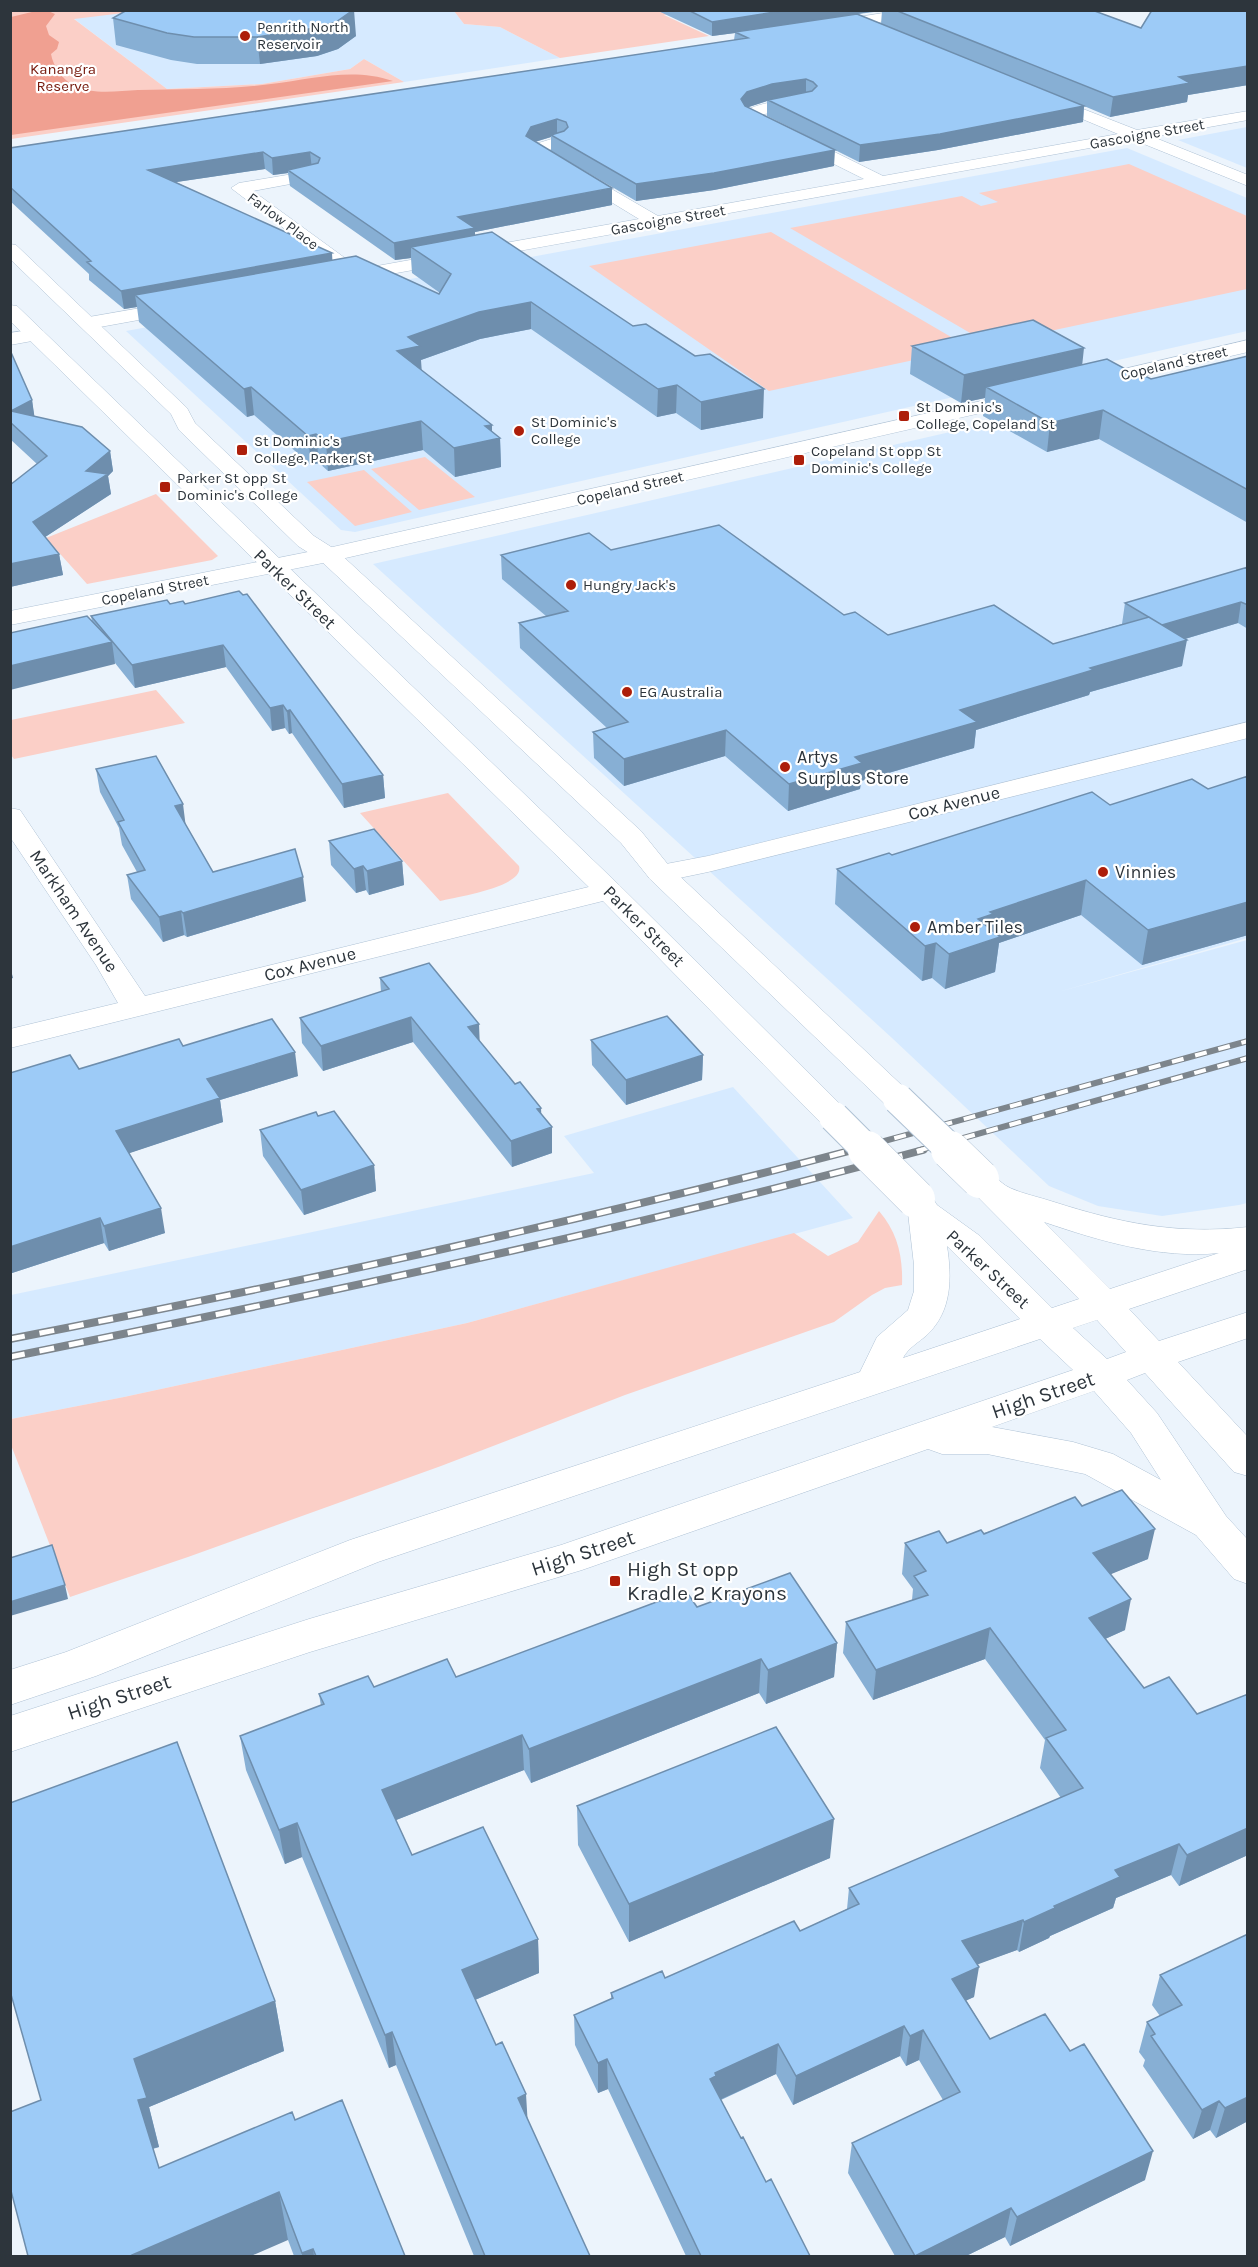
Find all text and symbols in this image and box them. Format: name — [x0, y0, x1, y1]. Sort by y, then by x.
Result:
place label: Penrith North Reservoir — [257, 18, 349, 53]
marker: Penrith North Reservoir — [238, 29, 252, 43]
park label: Kanangra Reserve — [30, 60, 96, 95]
street label: Gascoigne Street — [1088, 115, 1206, 153]
street label: Farlow Place — [244, 188, 322, 254]
street label: Gascoigne Street — [609, 201, 727, 239]
street label: Copeland Street — [1119, 342, 1229, 384]
place label: St Dominic's College, Copeland St — [916, 398, 1055, 433]
marker: St Dominic's College, Copeland St — [897, 409, 911, 423]
place label: St Dominic's College — [531, 413, 617, 448]
marker: St Dominic's College — [512, 424, 526, 438]
place label: St Dominic's College, Parker St — [254, 432, 373, 467]
place label: Copeland St opp St Dominic's College — [811, 442, 941, 477]
marker: St Dominic's College, Parker St — [235, 443, 249, 457]
marker: Copeland St opp St Dominic's College — [792, 453, 806, 467]
street label: Copeland Street — [575, 467, 685, 509]
place label: Parker St opp St Dominic's College — [177, 469, 298, 504]
marker: Parker St opp St Dominic's College — [158, 480, 172, 494]
street label: Parker Street — [249, 544, 341, 634]
street label: Copeland Street — [100, 571, 211, 609]
place label: Hungry Jack's — [583, 576, 676, 594]
marker: Hungry Jack's — [564, 578, 578, 592]
place label: EG Australia — [639, 683, 722, 701]
marker: EG Australia — [620, 685, 634, 699]
place label: Artys Surplus Store — [797, 746, 909, 789]
marker: Artys Surplus Store — [778, 760, 792, 774]
street label: Cox Avenue — [906, 781, 1002, 825]
street label: Markham Avenue — [25, 846, 123, 976]
place label: Vinnies — [1115, 861, 1176, 883]
marker: Vinnies — [1096, 865, 1110, 879]
street label: Parker Street — [599, 881, 689, 971]
place label: Amber Tiles — [927, 916, 1023, 938]
marker: Amber Tiles — [908, 920, 922, 934]
street label: Cox Avenue — [262, 942, 358, 986]
street label: Parker Street — [942, 1225, 1034, 1313]
street label: High Street — [988, 1366, 1098, 1424]
street label: High Street — [528, 1525, 638, 1581]
place label: High St opp Kradle 2 Krayons — [627, 1557, 787, 1605]
marker: High St opp Kradle 2 Krayons — [608, 1574, 622, 1588]
street label: High Street — [64, 1669, 174, 1725]

